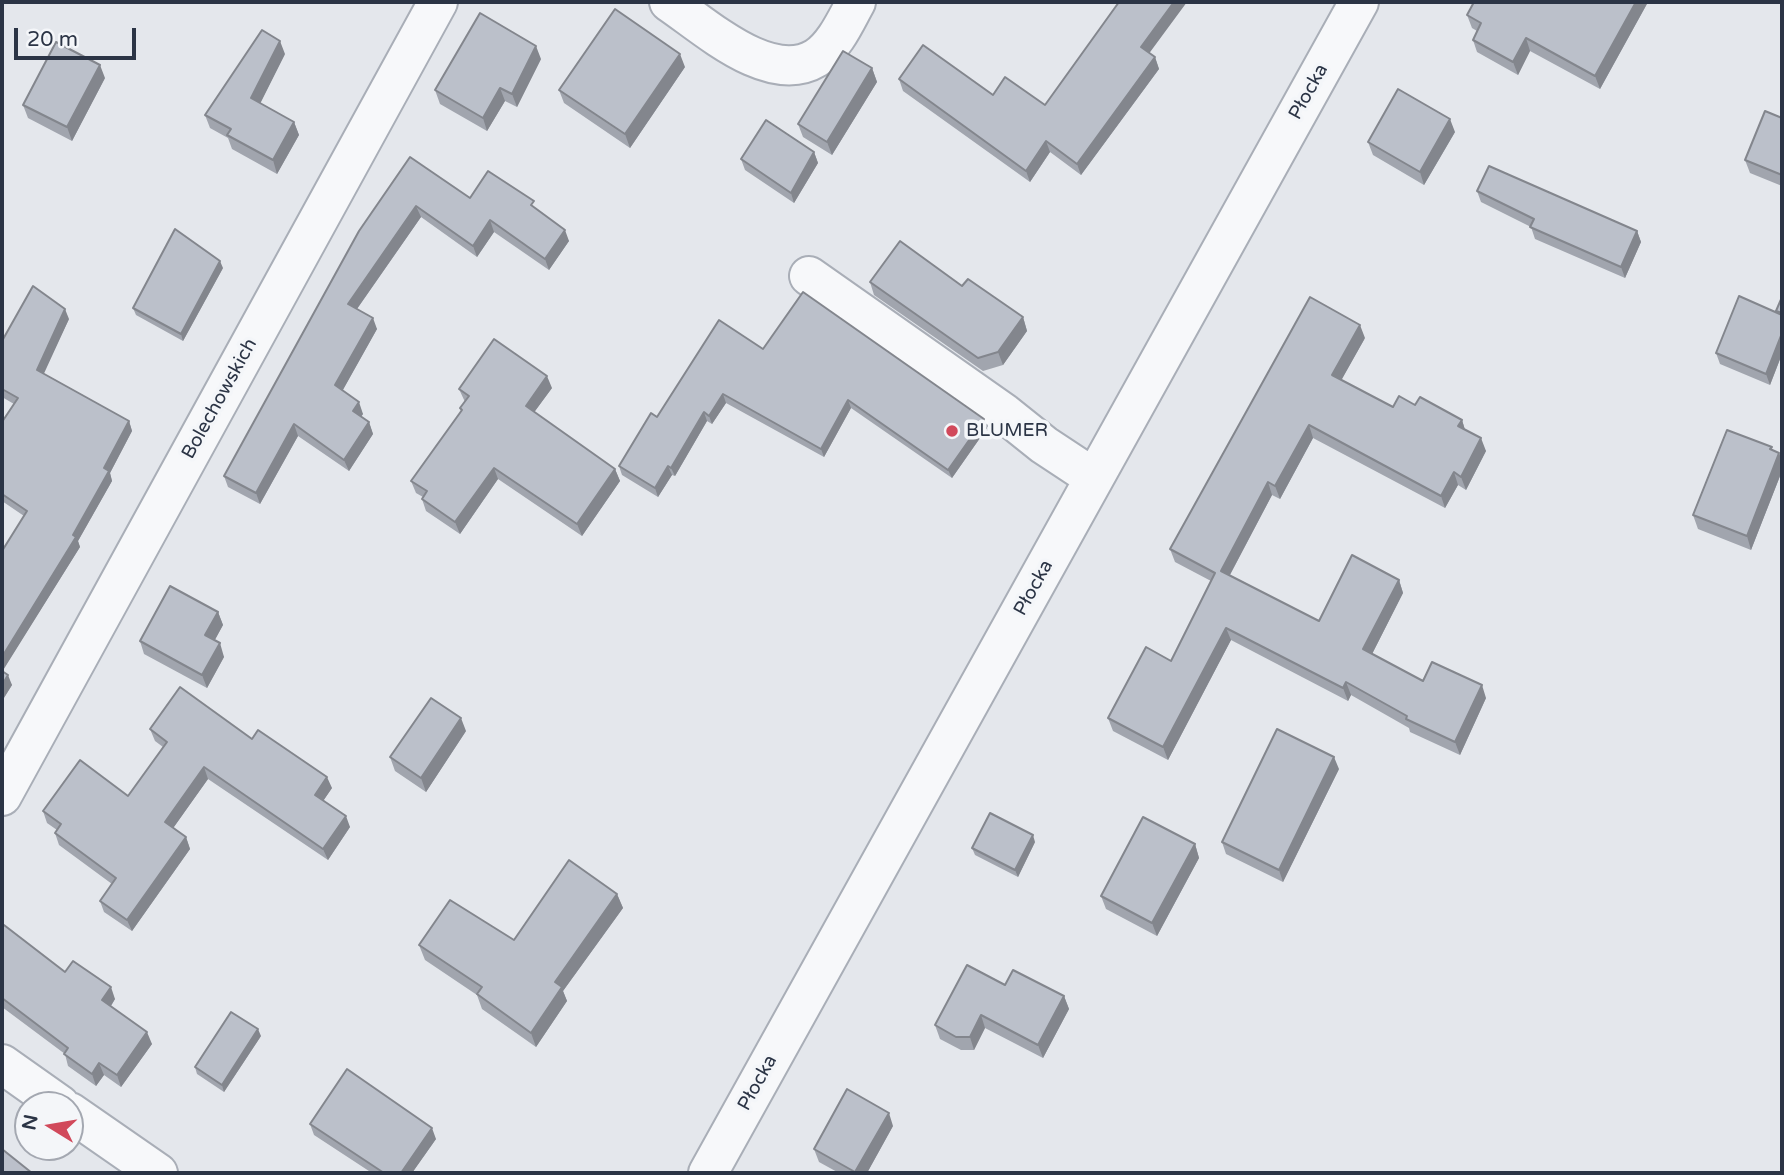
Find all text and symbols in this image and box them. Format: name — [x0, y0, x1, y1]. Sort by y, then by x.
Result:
scale bar — [18, 14, 140, 58]
text: 20 m — [27, 27, 78, 52]
street label: Płocka — [1284, 60, 1334, 124]
street label: Bolechowskich — [178, 335, 262, 463]
place label: BLUMER — [966, 420, 1048, 442]
marker: BLUMER — [944, 423, 960, 439]
street label: Płocka — [1009, 556, 1059, 620]
street label: Płocka — [733, 1051, 783, 1115]
north arrow — [14, 1091, 84, 1161]
text: N — [18, 1113, 43, 1132]

